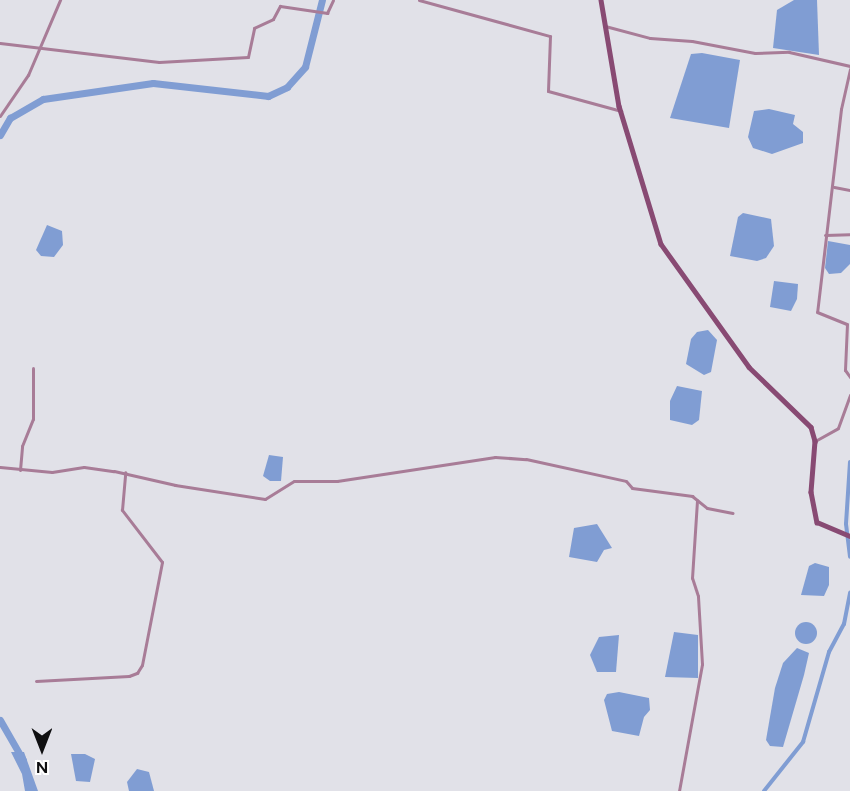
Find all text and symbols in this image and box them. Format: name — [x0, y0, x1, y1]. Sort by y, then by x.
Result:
north arrow — [12, 719, 72, 779]
text: N — [36, 758, 48, 777]

